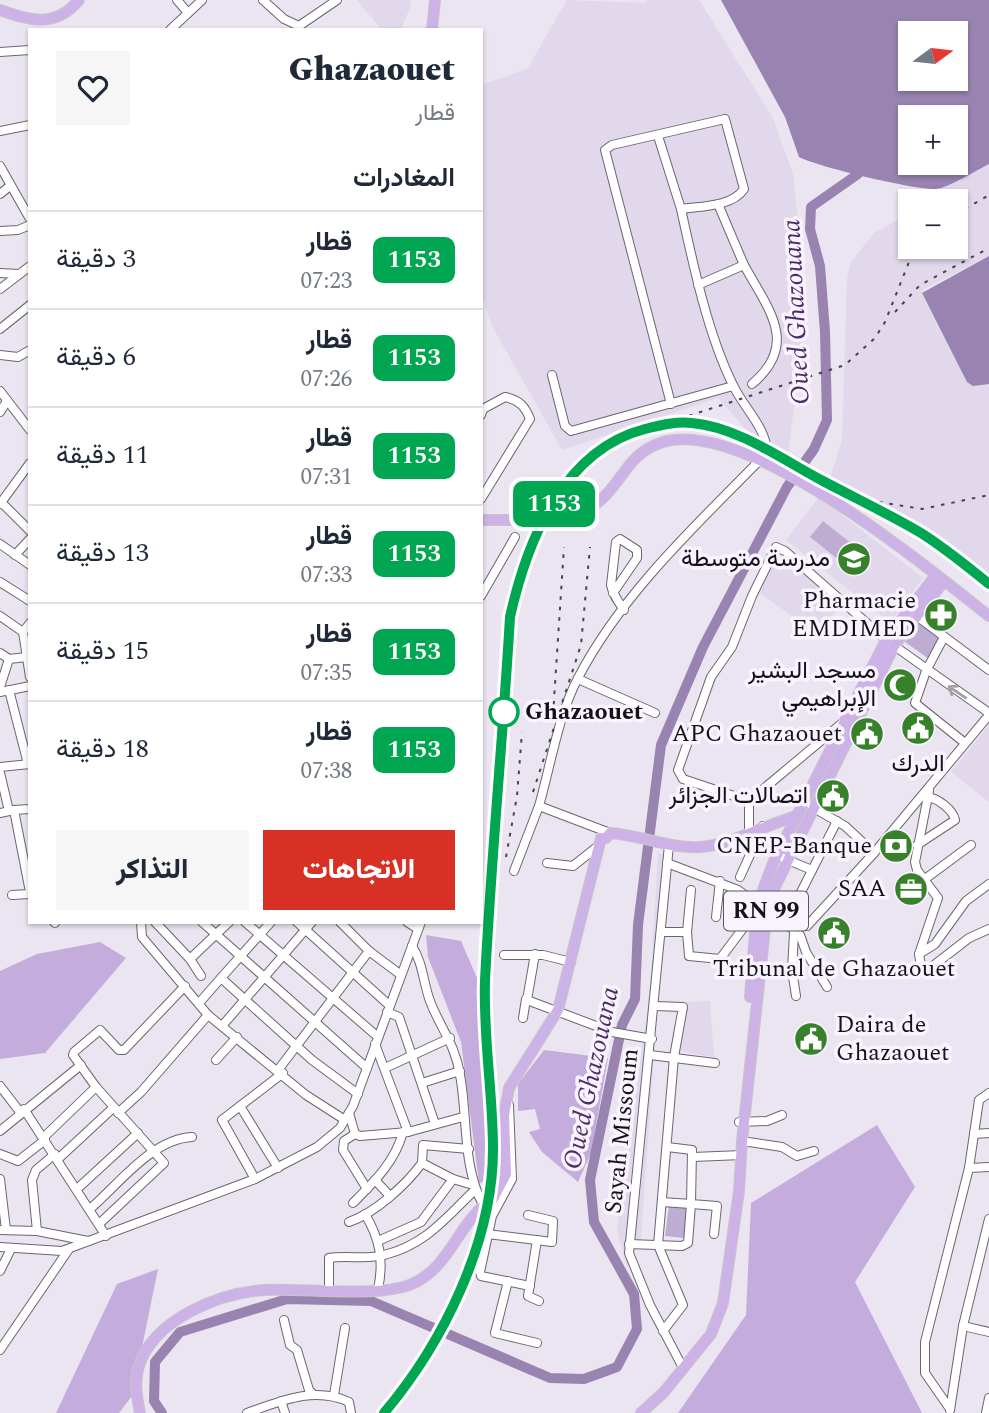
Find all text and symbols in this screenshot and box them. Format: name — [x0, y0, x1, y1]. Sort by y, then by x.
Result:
north arrow — [898, 21, 968, 91]
map controls — [898, 21, 968, 259]
text: Ghazaouet — [289, 45, 455, 95]
button: heart — [56, 51, 130, 125]
text: قطار — [415, 96, 455, 131]
button: + — [898, 105, 968, 175]
text: المغادرات — [353, 158, 455, 198]
button: − — [898, 189, 968, 259]
water label: Oued Ghazouana — [771, 218, 821, 406]
text: قطار — [306, 222, 352, 262]
text: 3 دقيقة — [56, 239, 136, 279]
text: 1153 — [387, 242, 441, 278]
text: 07:23 — [300, 264, 352, 299]
text: قطار — [306, 320, 352, 360]
text: 6 دقيقة — [56, 337, 136, 377]
text: 1153 — [387, 340, 441, 376]
text: 07:26 — [300, 362, 352, 397]
text: قطار — [306, 418, 352, 458]
text: 11 دقيقة — [56, 435, 149, 475]
text: 1153 — [387, 438, 441, 474]
text: 07:31 — [300, 460, 352, 495]
line badge: 1153 — [505, 481, 603, 527]
text: 1153 — [527, 486, 581, 522]
text: قطار — [306, 516, 352, 556]
text: 13 دقيقة — [56, 533, 149, 573]
text: 1153 — [387, 536, 441, 572]
school or university icon: مدرسة متوسطة — [835, 540, 873, 578]
place label: مدرسة متوسطة — [681, 541, 830, 577]
text: 07:33 — [300, 558, 352, 593]
place label: Pharmacie EMDIMED — [792, 583, 916, 647]
pharmacy icon: Pharmacie EMDIMED — [922, 596, 960, 634]
text: قطار — [306, 614, 352, 654]
text: 15 دقيقة — [56, 631, 149, 671]
text: 1153 — [387, 634, 441, 670]
place label: مسجد البشير الإبراهيمي — [747, 653, 876, 717]
text: 07:35 — [300, 656, 352, 691]
mosque icon: مسجد البشير الإبراهيمي — [881, 666, 919, 704]
one-way arrow — [948, 685, 968, 699]
place label: Ghazaouet — [525, 694, 643, 730]
marker: Ghazaouet — [489, 697, 519, 727]
public building icon: الدرك — [899, 709, 937, 747]
text: قطار — [306, 712, 352, 752]
public building icon: APC Ghazaouet — [848, 715, 886, 753]
place label: APC Ghazaouet — [672, 716, 842, 752]
text: 18 دقيقة — [56, 729, 149, 769]
text: 1153 — [387, 732, 441, 768]
place label: الدرك — [892, 746, 944, 782]
text: 07:38 — [300, 754, 352, 789]
public building icon: اتصالات الجزائر — [814, 777, 852, 815]
place label: اتصالات الجزائر — [668, 778, 808, 814]
bank icon: CNEP-Banque — [877, 827, 915, 865]
place label: CNEP-Banque — [716, 828, 872, 864]
button: التذاكر — [56, 830, 249, 910]
button: الاتجاهات — [263, 830, 455, 910]
office icon: SAA — [892, 870, 930, 908]
place label: SAA — [838, 871, 886, 907]
road number: RN 99 — [724, 891, 808, 930]
public building icon: Tribunal de Ghazaouet — [815, 914, 853, 952]
place label: Tribunal de Ghazaouet — [713, 951, 955, 987]
water label: Oued Ghazouana — [552, 983, 630, 1173]
place label: Daira de Ghazaouet — [836, 1007, 950, 1071]
public building icon: Daira de Ghazaouet — [792, 1020, 830, 1058]
street label: Sayah Missoum — [595, 1047, 649, 1215]

